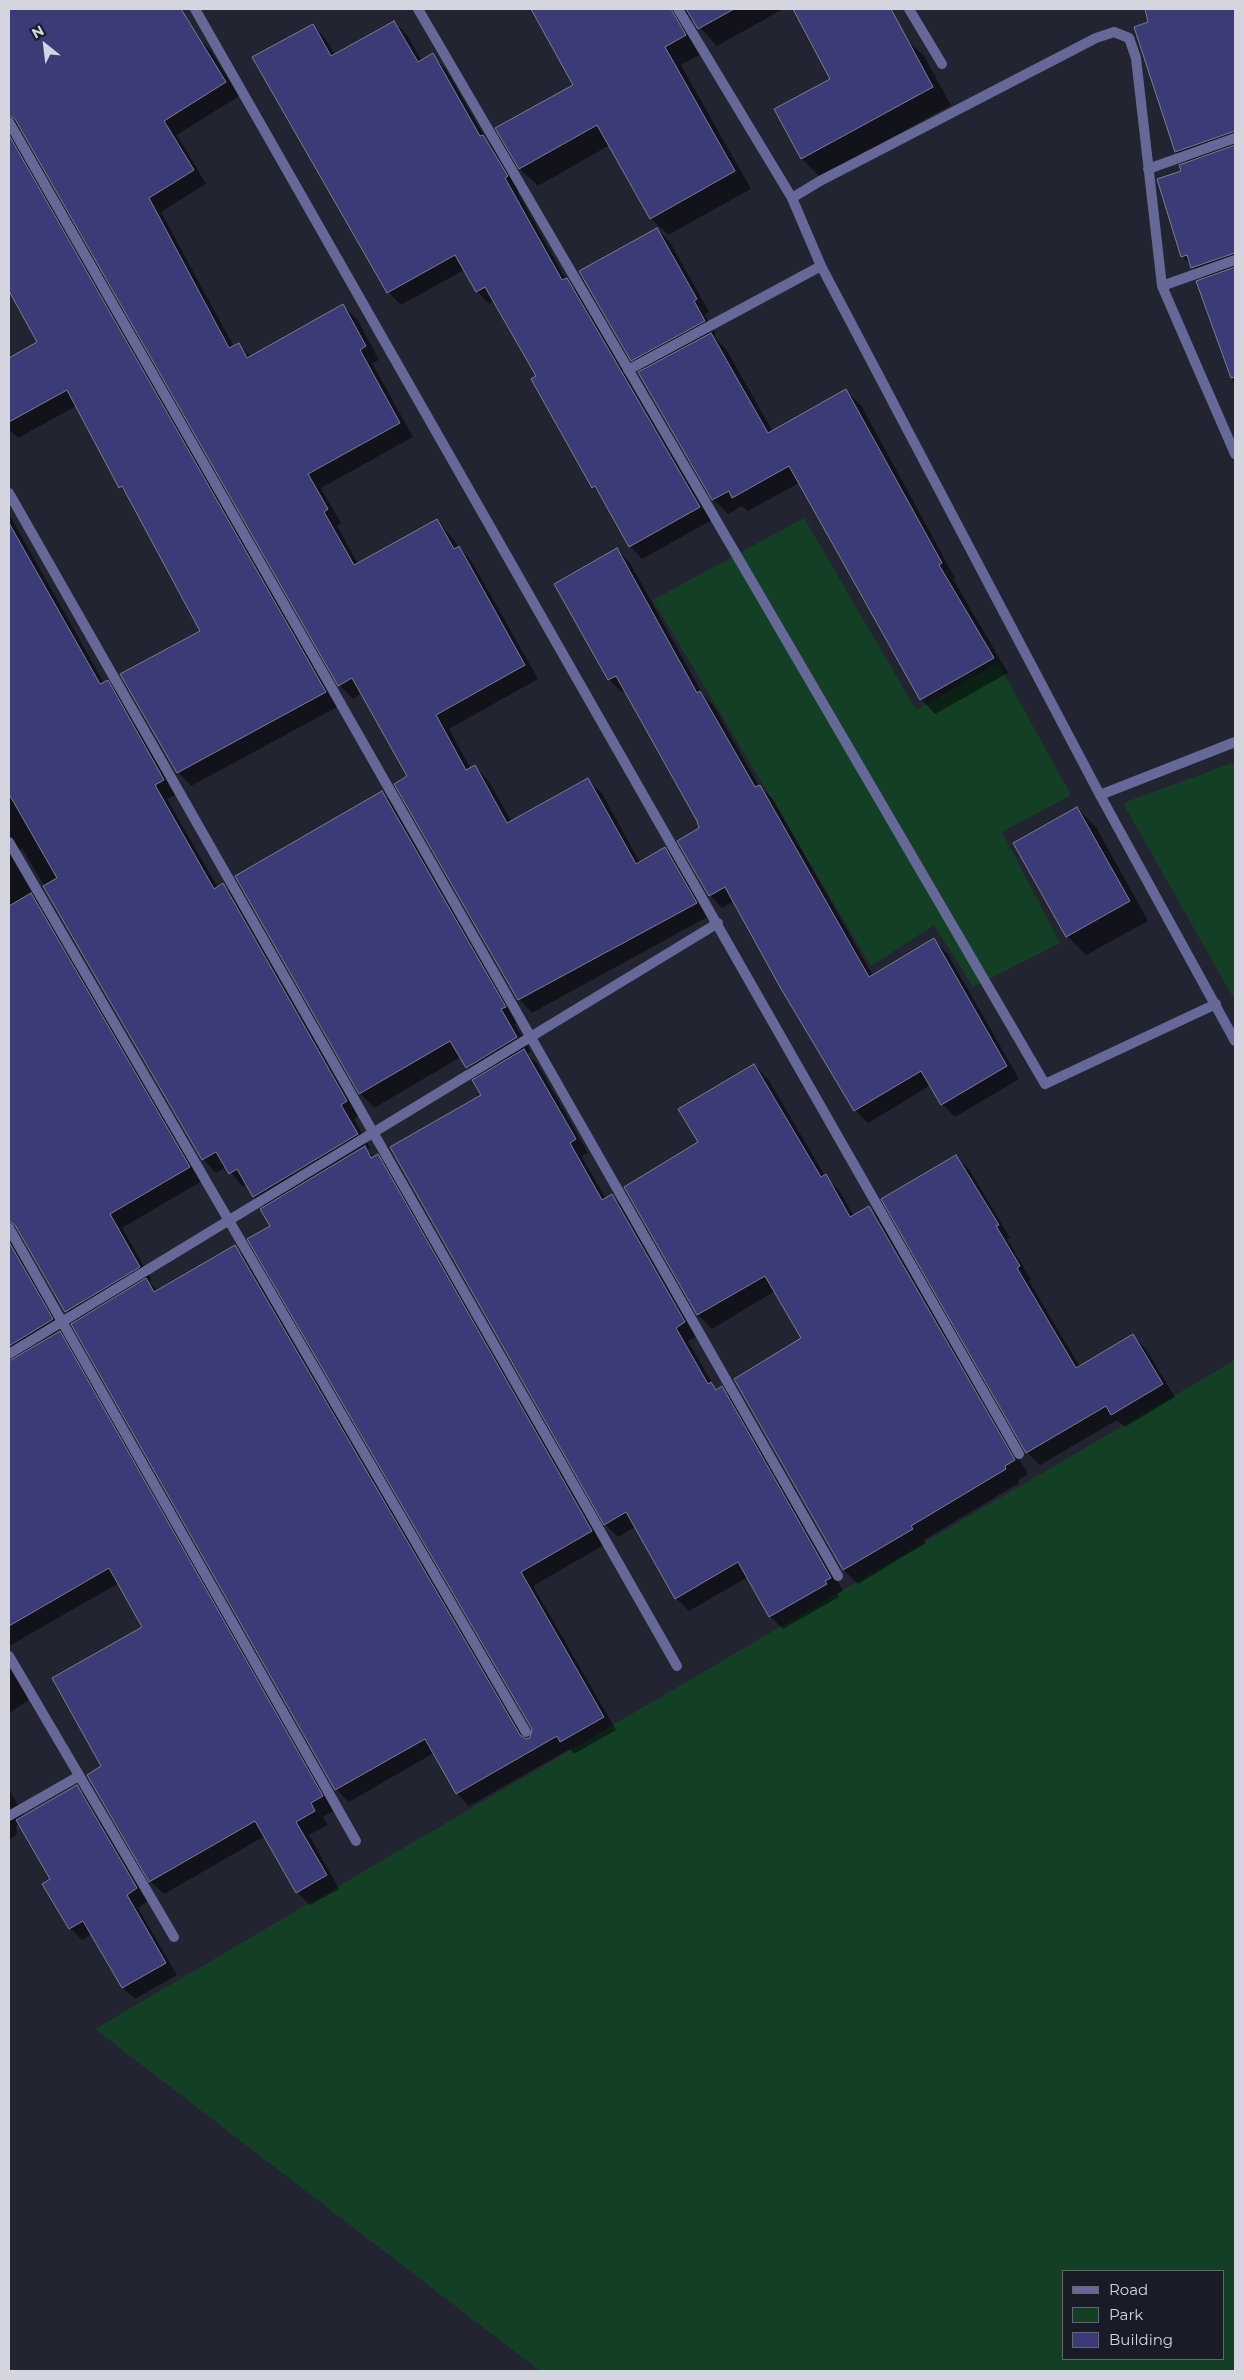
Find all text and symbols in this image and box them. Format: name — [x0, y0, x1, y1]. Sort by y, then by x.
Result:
north arrow — [20, 20, 70, 70]
text: N — [28, 21, 47, 42]
legend — [1062, 2270, 1224, 2360]
text: Road — [1109, 2280, 1148, 2299]
text: Park — [1109, 2305, 1143, 2324]
text: Building — [1109, 2330, 1173, 2349]

